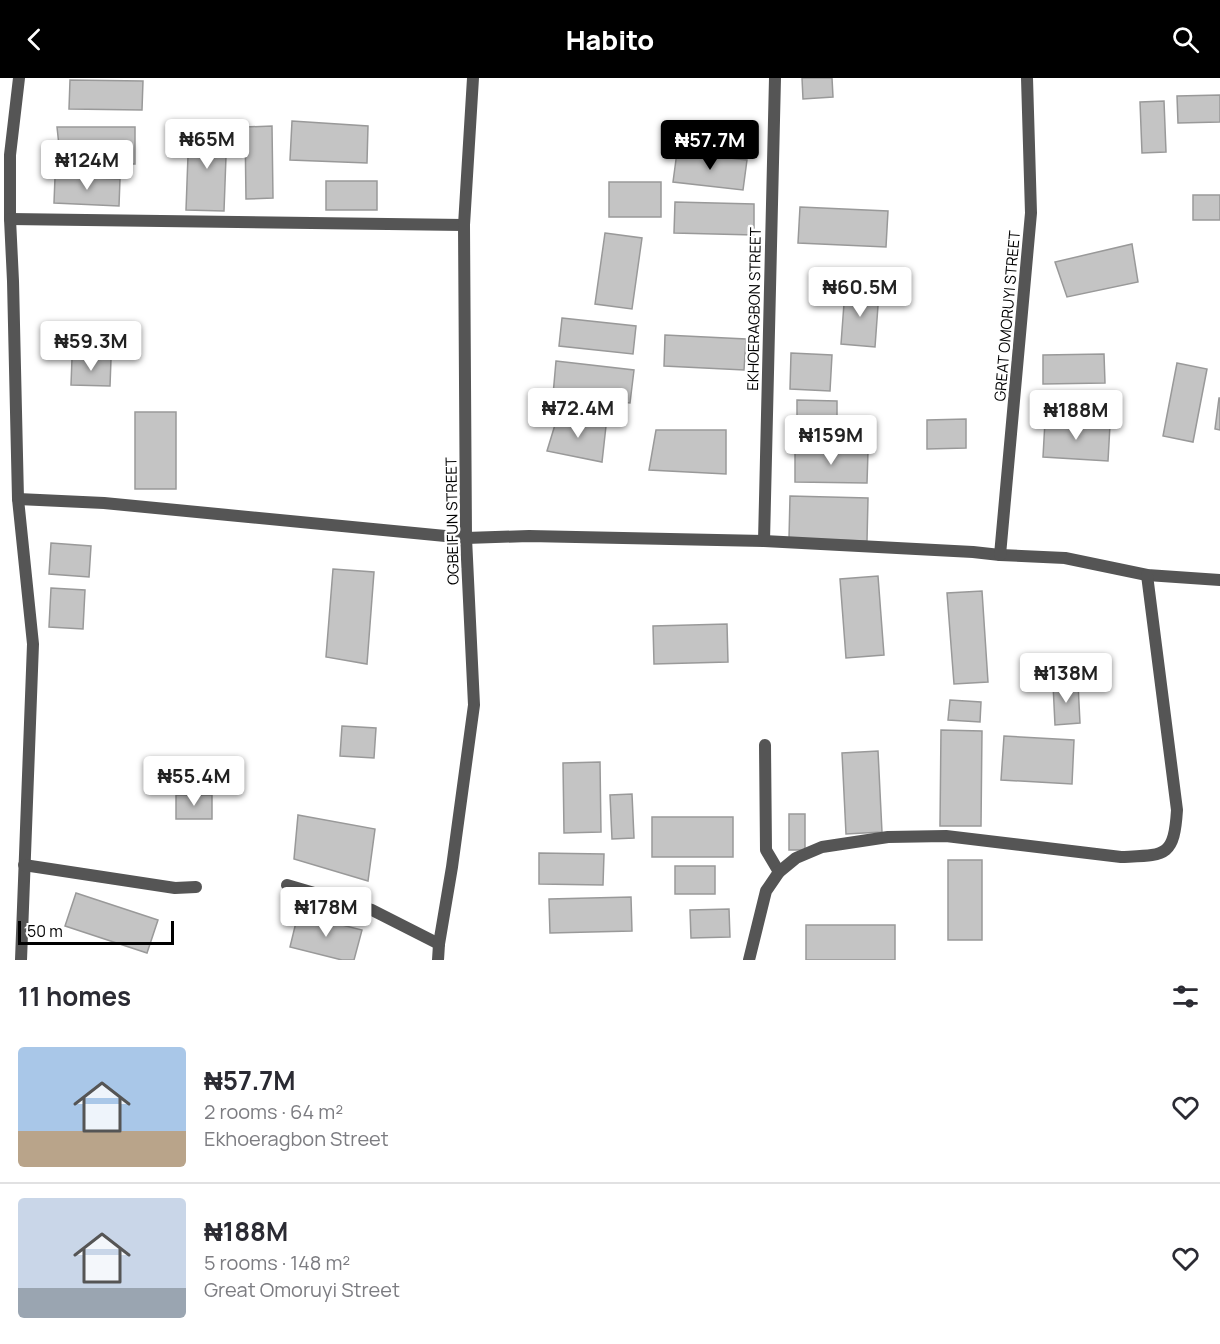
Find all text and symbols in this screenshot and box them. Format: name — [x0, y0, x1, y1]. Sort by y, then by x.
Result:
text: Habito — [566, 21, 654, 58]
icon: back — [18, 23, 51, 56]
icon: search — [1169, 23, 1202, 56]
pin: ₦65M — [171, 119, 243, 170]
pin: ₦57.7M — [661, 120, 759, 171]
text: ₦65M — [179, 125, 235, 152]
text: ₦57.7M — [675, 126, 745, 153]
pin: ₦124M — [45, 140, 129, 191]
text: ₦124M — [55, 146, 119, 173]
street label: EKHOERAGBON STREET — [742, 227, 766, 391]
street label: GREAT OMORUYI STREET — [989, 230, 1025, 402]
pin: ₦60.5M — [811, 267, 909, 318]
text: ₦60.5M — [823, 273, 897, 300]
pin: ₦59.3M — [42, 321, 140, 372]
text: ₦59.3M — [54, 327, 128, 354]
pin: ₦72.4M — [529, 388, 627, 439]
pin: ₦188M — [1034, 390, 1118, 441]
text: ₦72.4M — [542, 394, 614, 421]
text: ₦188M — [1044, 396, 1108, 423]
pin: ₦159M — [789, 415, 873, 466]
text: ₦159M — [799, 421, 863, 448]
street label: OGBEIFUN STREET — [440, 457, 464, 585]
pin: ₦138M — [1024, 653, 1108, 704]
text: ₦138M — [1034, 659, 1098, 686]
pin: ₦55.4M — [145, 756, 243, 807]
text: ₦55.4M — [157, 762, 231, 789]
pin: ₦178M — [284, 887, 368, 938]
text: ₦178M — [294, 893, 358, 920]
scale bar — [18, 918, 174, 946]
text: 50 m — [27, 920, 63, 942]
text: 11 homes — [18, 978, 131, 1014]
icon: filters — [1169, 980, 1202, 1013]
text: ₦57.7M — [204, 1062, 295, 1098]
icon: home — [66, 1071, 138, 1143]
icon: heart — [1169, 1091, 1202, 1124]
text: 2 rooms · 64 m² — [204, 1098, 343, 1125]
text: Ekhoeragbon Street — [204, 1125, 389, 1152]
text: ₦188M — [204, 1213, 288, 1249]
icon: home — [66, 1222, 138, 1294]
icon: heart — [1169, 1242, 1202, 1275]
text: 5 rooms · 148 m² — [204, 1249, 350, 1276]
text: Great Omoruyi Street — [204, 1276, 400, 1303]

